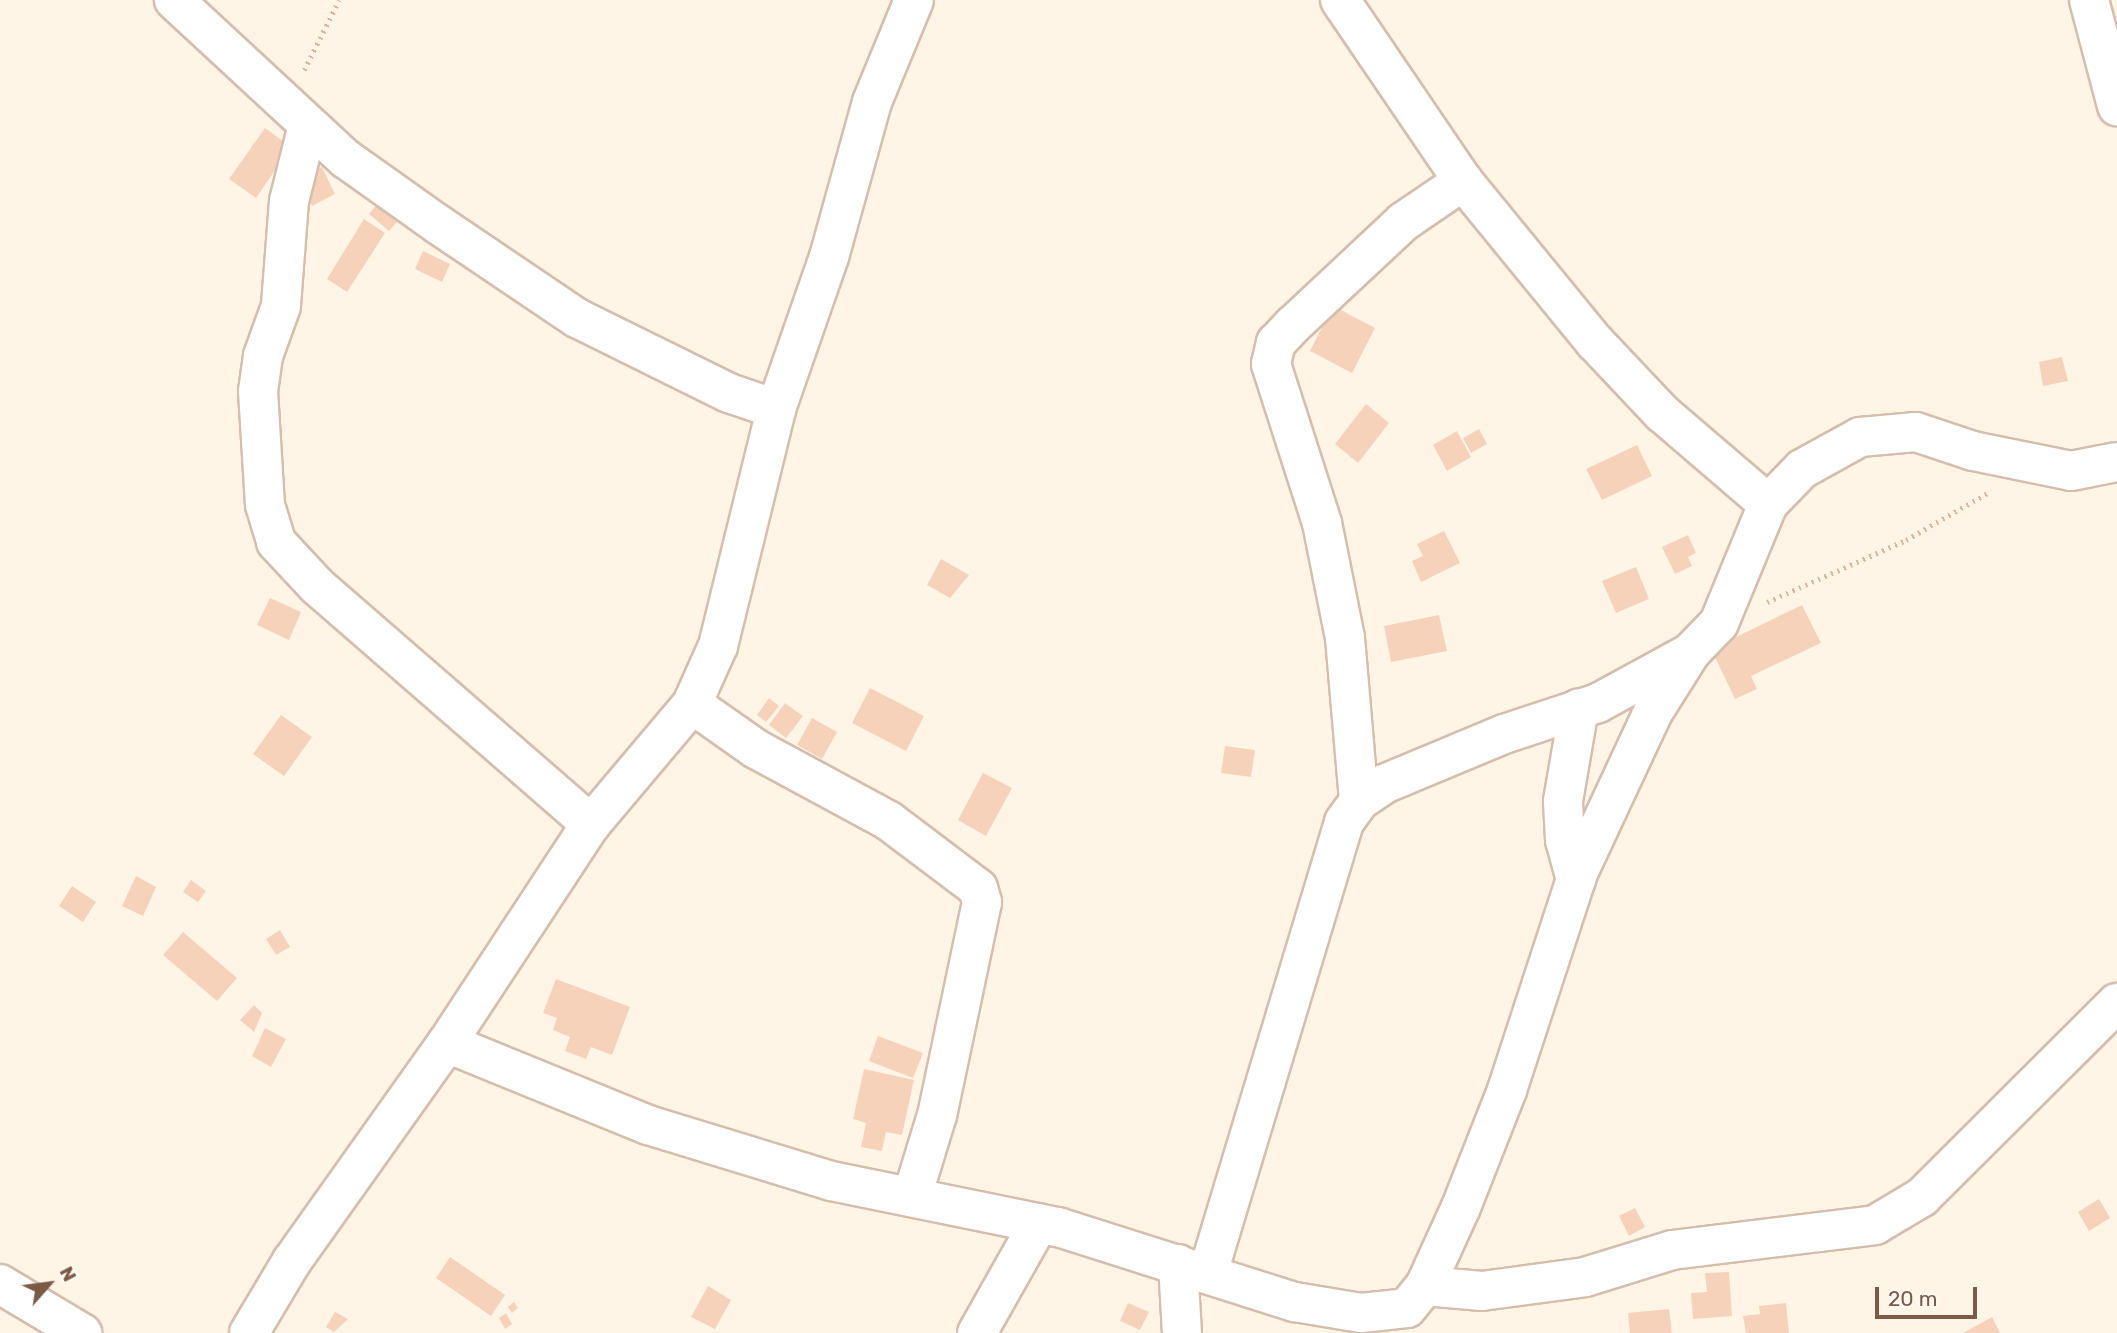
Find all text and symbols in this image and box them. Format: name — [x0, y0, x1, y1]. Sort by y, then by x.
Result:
north arrow — [14, 1249, 84, 1319]
text: N — [55, 1262, 81, 1285]
scale bar — [1879, 1274, 1980, 1318]
text: 20 m — [1888, 1286, 1937, 1311]

